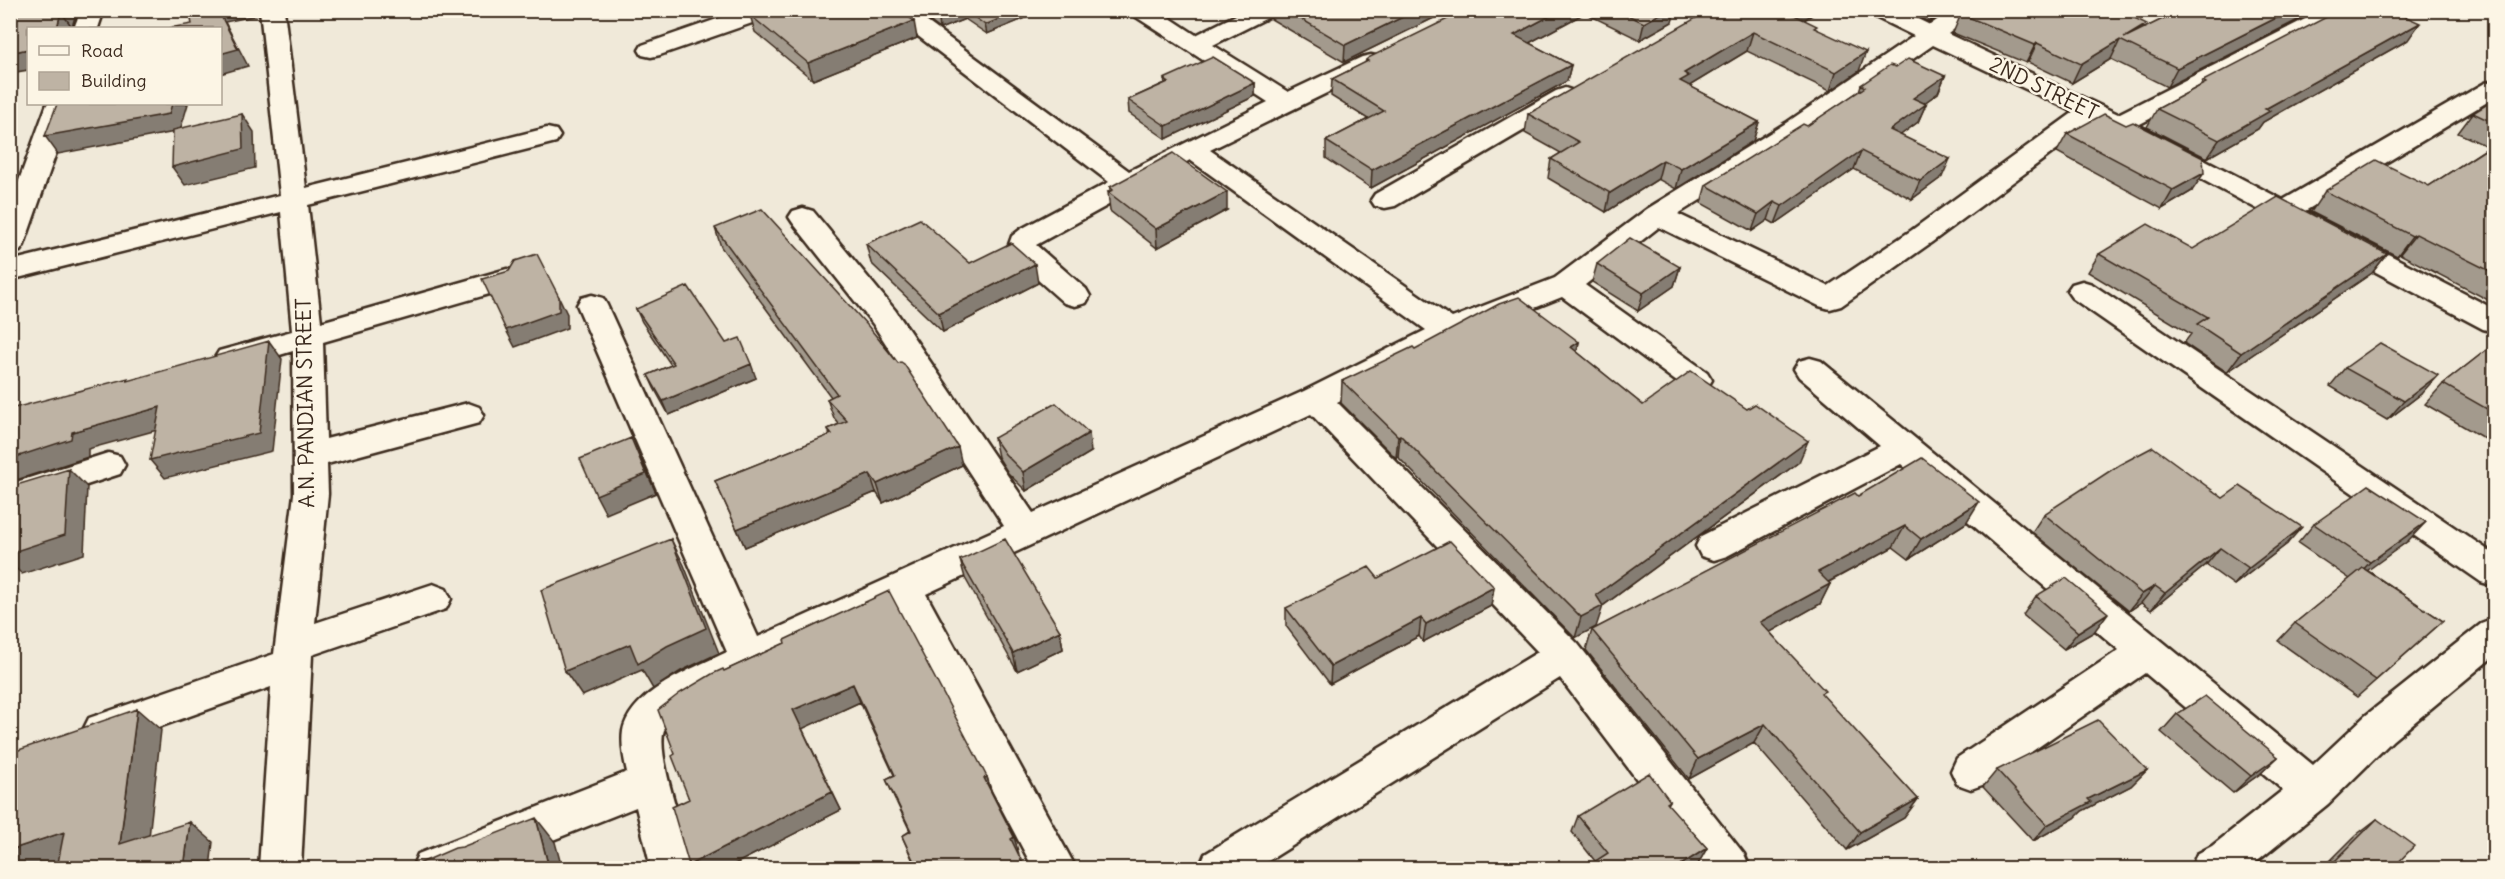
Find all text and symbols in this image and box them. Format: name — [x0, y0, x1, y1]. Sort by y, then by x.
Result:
legend — [27, 27, 222, 105]
text: Road — [81, 39, 124, 62]
street label: 2ND STREET — [1985, 50, 2103, 126]
text: Building — [81, 69, 146, 92]
street label: A.N. PANDIAN STREET — [290, 298, 320, 508]

